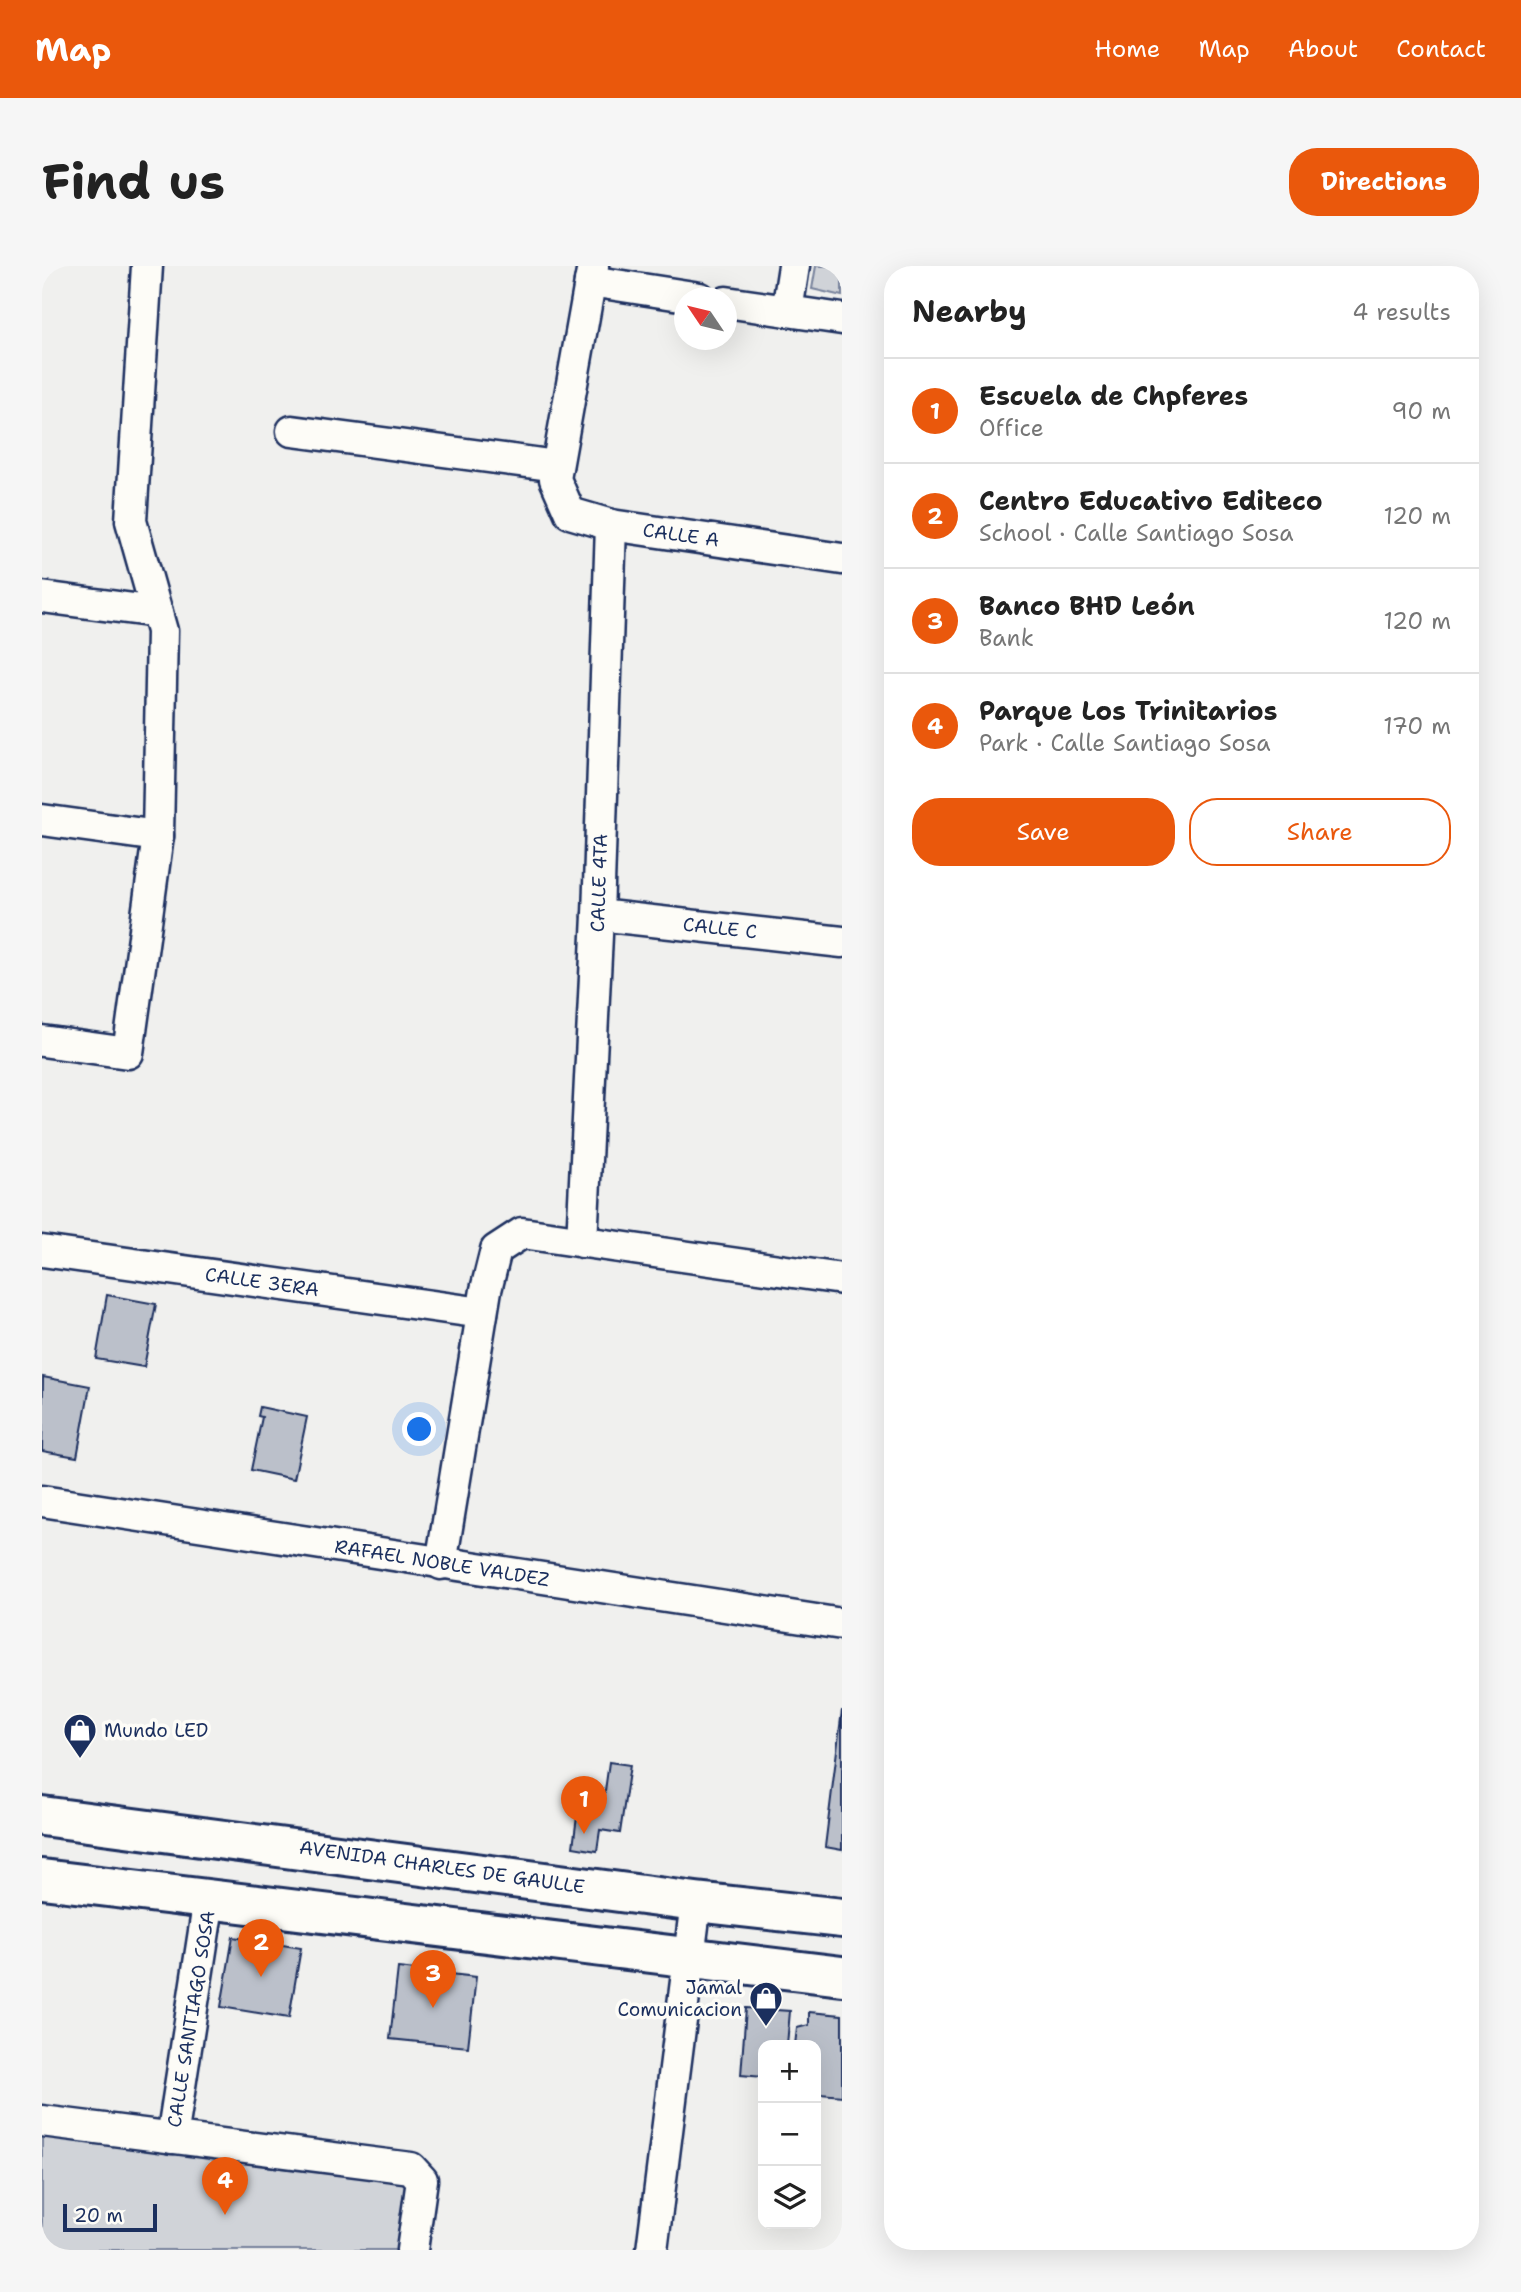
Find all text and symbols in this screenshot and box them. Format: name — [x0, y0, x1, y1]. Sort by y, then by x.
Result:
text: Map — [35, 27, 111, 72]
text: Home — [1094, 33, 1160, 65]
text: Map — [1198, 33, 1250, 65]
text: About — [1288, 33, 1358, 65]
text: Contact — [1396, 33, 1486, 65]
button: Directions — [1289, 148, 1479, 216]
text: Find us — [42, 149, 225, 215]
north arrow — [674, 287, 737, 350]
text: Nearby — [912, 291, 1027, 332]
text: 4 results — [1352, 297, 1451, 327]
text: Escuela de Chpferes — [979, 378, 1248, 413]
text: 1 — [930, 396, 940, 426]
text: 90 m — [1391, 396, 1451, 426]
text: Office — [979, 413, 1044, 443]
text: Centro Educativo Editeco — [979, 483, 1323, 518]
text: 2 — [927, 501, 943, 531]
text: 120 m — [1383, 501, 1451, 531]
street label: CALLE A — [641, 517, 721, 553]
text: School · Calle Santiago Sosa — [979, 518, 1294, 548]
text: Banco BHD León — [979, 588, 1195, 623]
text: 3 — [927, 606, 943, 636]
text: 120 m — [1383, 606, 1451, 636]
text: Bank — [979, 623, 1034, 653]
text: Parque Los Trinitarios — [979, 693, 1278, 728]
text: 4 — [927, 711, 943, 741]
text: 170 m — [1383, 711, 1451, 741]
text: Park · Calle Santiago Sosa — [979, 728, 1271, 758]
button: Save — [912, 798, 1175, 866]
button: Share — [1189, 798, 1451, 866]
street label: CALLE 4TA — [585, 833, 613, 933]
street label: CALLE C — [682, 912, 758, 944]
street label: CALLE 3ERA — [204, 1262, 321, 1302]
your location — [402, 1412, 436, 1446]
street label: RAFAEL NOBLE VALDEZ — [333, 1534, 551, 1592]
shop icon: Mundo LED — [61, 1711, 99, 1760]
place label: Mundo LED — [104, 1718, 208, 1743]
pin: 1 — [561, 1776, 607, 1834]
street label: AVENIDA CHARLES DE GAULLE — [298, 1835, 586, 1899]
street label: CALLE SANTIAGO SOSA — [162, 1909, 221, 2129]
pin: 2 — [238, 1919, 284, 1977]
pin: 3 — [410, 1950, 456, 2008]
place label: Jamal Comunicacion — [617, 1975, 742, 2022]
shop icon: Jamal Comunicacion — [747, 1979, 785, 2028]
map controls — [758, 2040, 821, 2229]
button: + — [758, 2040, 821, 2103]
button: − — [758, 2103, 821, 2166]
pin: 4 — [202, 2157, 248, 2215]
button: layers — [758, 2166, 821, 2229]
scale bar — [63, 2201, 158, 2233]
text: 20 m — [74, 2203, 123, 2228]

